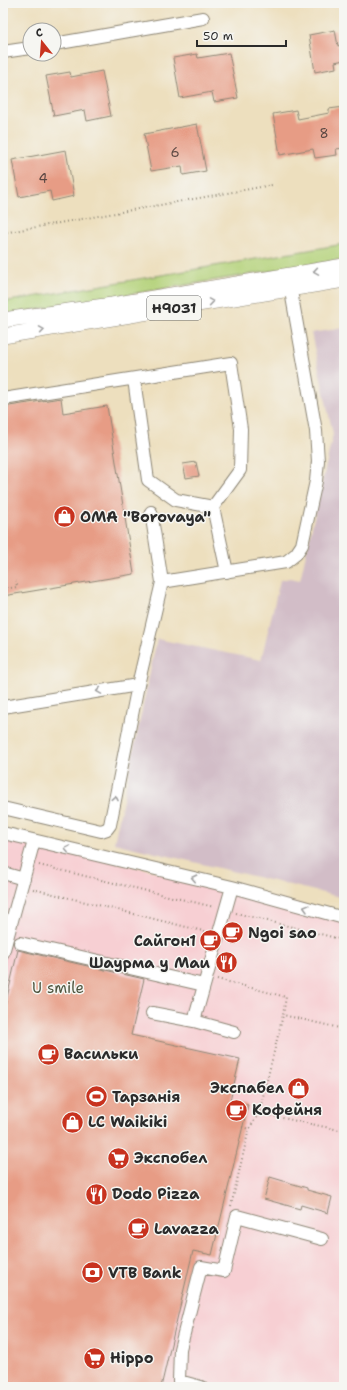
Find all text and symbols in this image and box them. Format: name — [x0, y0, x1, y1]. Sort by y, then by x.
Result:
north arrow — [22, 22, 62, 62]
scale bar — [197, 22, 286, 48]
text: С — [34, 25, 45, 41]
text: 50 m — [203, 28, 233, 44]
house number: 8 — [319, 125, 329, 142]
house number: 6 — [170, 144, 180, 161]
house number: 4 — [38, 170, 48, 187]
one-way arrow — [313, 266, 319, 275]
road number: Н9031 — [147, 296, 201, 320]
one-way arrow — [208, 298, 214, 307]
one-way arrow — [38, 326, 45, 334]
shop icon: ОМА "Borovaya" — [51, 504, 77, 530]
place label: ОМА "Borovaya" — [80, 507, 211, 527]
one-way arrow — [96, 687, 102, 695]
one-way arrow — [110, 795, 119, 801]
one-way arrow — [64, 845, 71, 853]
one-way arrow — [191, 875, 197, 883]
one-way arrow — [303, 904, 310, 913]
cafe icon: Ngoi sao — [220, 920, 246, 946]
place label: Ngoi sao — [248, 923, 317, 943]
cafe icon: Сайгон1 — [198, 928, 224, 954]
place label: Сайгон1 — [134, 931, 196, 951]
restaurant icon: Шаурма у Маи — [213, 950, 239, 976]
place label: Шаурма у Маи — [89, 953, 211, 973]
park label: U smile — [32, 978, 84, 998]
cafe icon: Васильки — [36, 1041, 62, 1067]
place label: Васильки — [64, 1044, 139, 1064]
shop icon: Экспабел — [286, 1075, 312, 1101]
place label: Экспабел — [210, 1078, 284, 1098]
sports icon: Тарзанія — [83, 1084, 109, 1110]
place label: Тарзанія — [112, 1087, 180, 1107]
cafe icon: Кофейня — [224, 1097, 250, 1123]
place label: Кофейня — [252, 1100, 322, 1120]
shop icon: LC Waikiki — [59, 1109, 85, 1135]
place label: LC Waikiki — [88, 1112, 167, 1132]
supermarket icon: Экспобел — [106, 1145, 132, 1171]
place label: Экспобел — [134, 1148, 207, 1168]
restaurant icon: Dodo Pizza — [83, 1181, 109, 1207]
place label: Dodo Pizza — [112, 1184, 200, 1204]
cafe icon: Lavazza — [125, 1216, 151, 1242]
place label: Lavazza — [154, 1219, 220, 1239]
bank icon: VTB Bank — [79, 1260, 105, 1286]
place label: VTB Bank — [108, 1263, 182, 1283]
supermarket icon: Hippo — [81, 1345, 107, 1371]
place label: Hippo — [110, 1348, 154, 1368]

